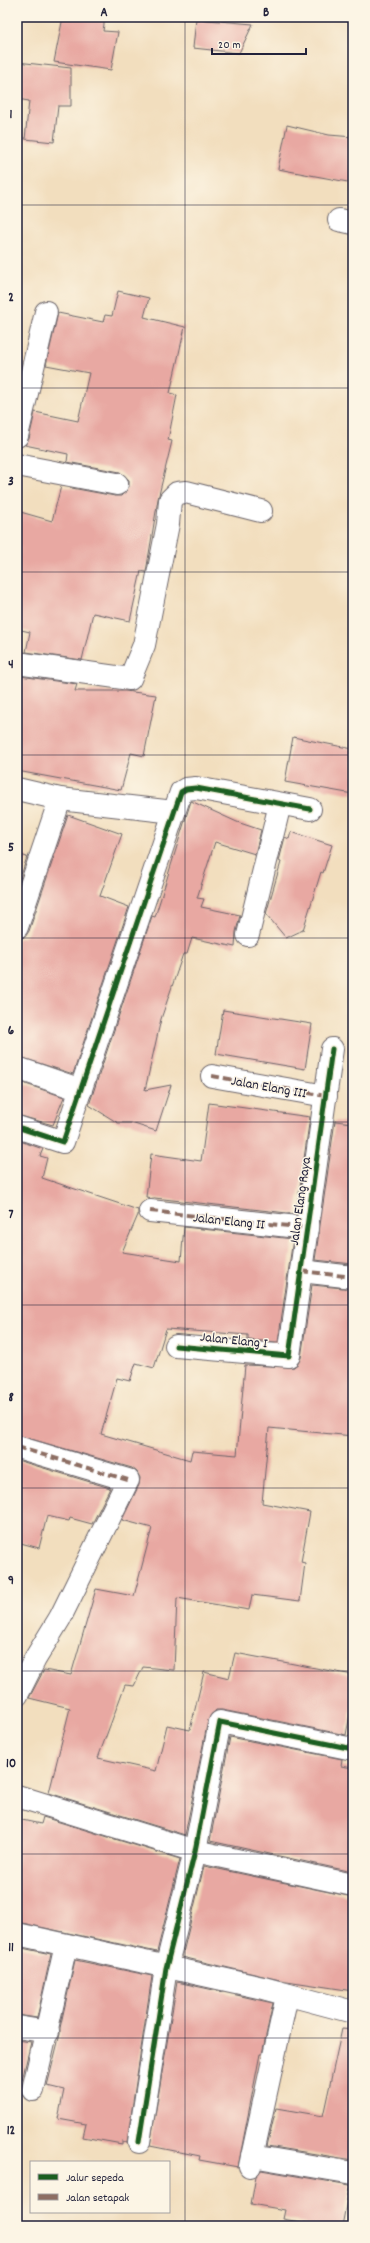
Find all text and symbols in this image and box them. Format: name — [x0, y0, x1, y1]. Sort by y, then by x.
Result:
text: A — [100, 4, 108, 23]
text: B — [263, 4, 269, 23]
scale bar — [212, 30, 306, 56]
text: 20 m — [218, 37, 241, 54]
text: 1 — [10, 106, 13, 125]
text: 2 — [8, 289, 14, 308]
text: 3 — [8, 473, 14, 492]
text: 4 — [8, 656, 14, 675]
text: 5 — [8, 839, 14, 858]
text: 6 — [8, 1022, 15, 1041]
street label: Jalan Elang III — [229, 1071, 309, 1105]
street label: Jalan Elang Raya — [285, 1155, 317, 1247]
text: 7 — [9, 1206, 14, 1225]
street label: Jalan Elang II — [192, 1208, 266, 1236]
street label: Jalan Elang I — [199, 1328, 269, 1355]
text: 8 — [8, 1389, 14, 1408]
text: 9 — [8, 1572, 14, 1591]
text: 10 — [6, 1755, 16, 1774]
text: 11 — [8, 1939, 14, 1958]
text: 12 — [7, 2122, 16, 2141]
legend — [30, 2161, 170, 2213]
text: Jalur sepeda — [66, 2170, 124, 2187]
text: Jalan setapak — [66, 2190, 129, 2207]

